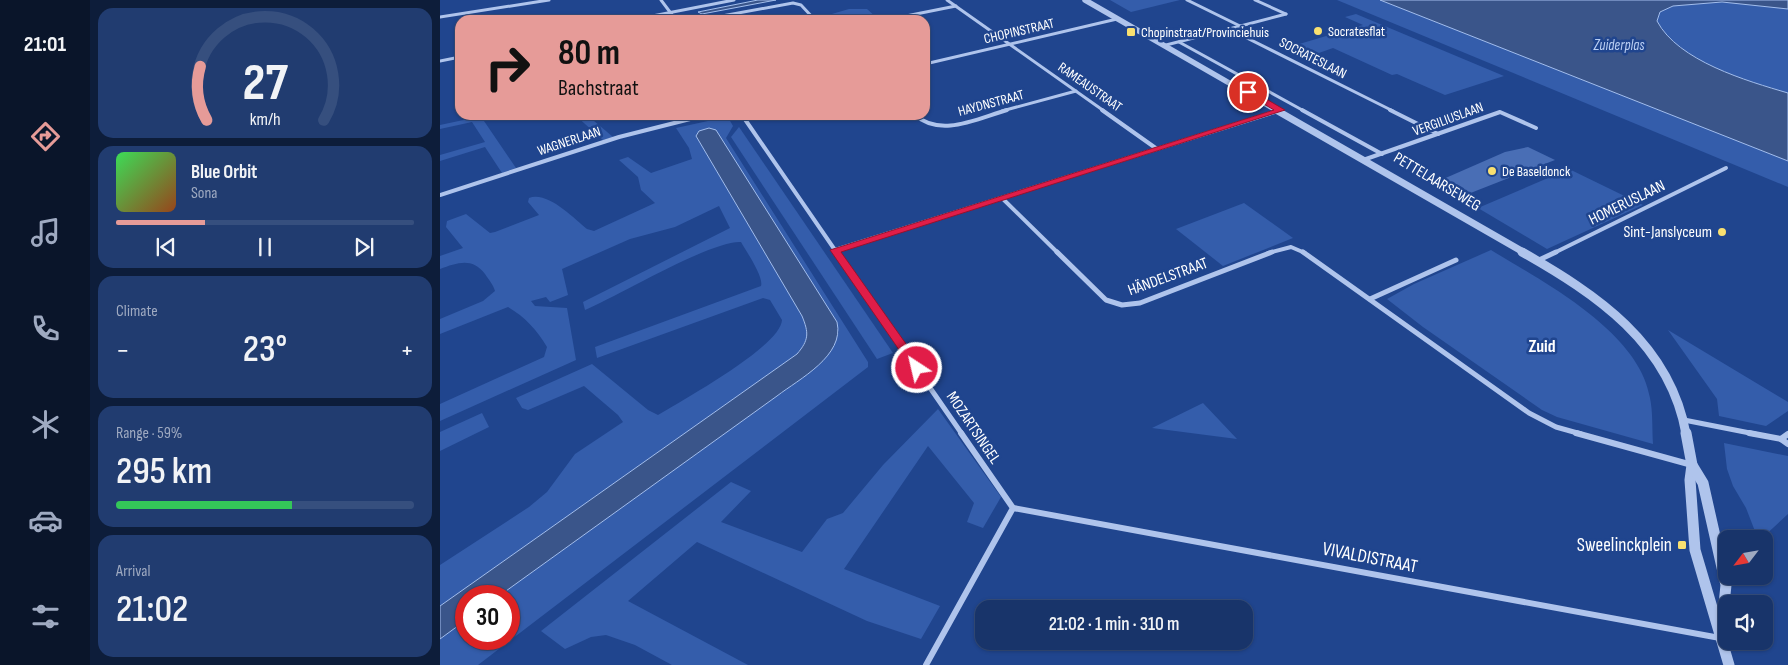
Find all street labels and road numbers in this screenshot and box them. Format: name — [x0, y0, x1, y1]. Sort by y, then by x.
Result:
street label: CHOPINSTRAAT — [982, 15, 1056, 47]
street label: SOCRATESLAAN — [1276, 34, 1350, 82]
street label: RAMEAUSTRAAT — [1055, 59, 1126, 115]
street label: HAYDNSTRAAT — [956, 86, 1026, 120]
street label: VERGILIUSLAAN — [1410, 98, 1486, 140]
street label: WAGNERLAAN — [535, 123, 603, 159]
street label: PETTELAARSEWEG — [1390, 148, 1484, 216]
street label: HOMERUSLAAN — [1586, 176, 1668, 230]
street label: HÄNDELSTRAAT — [1125, 254, 1211, 300]
street label: MOZARTSINGEL — [942, 388, 1004, 468]
street label: VIVALDISTRAAT — [1320, 537, 1420, 579]

